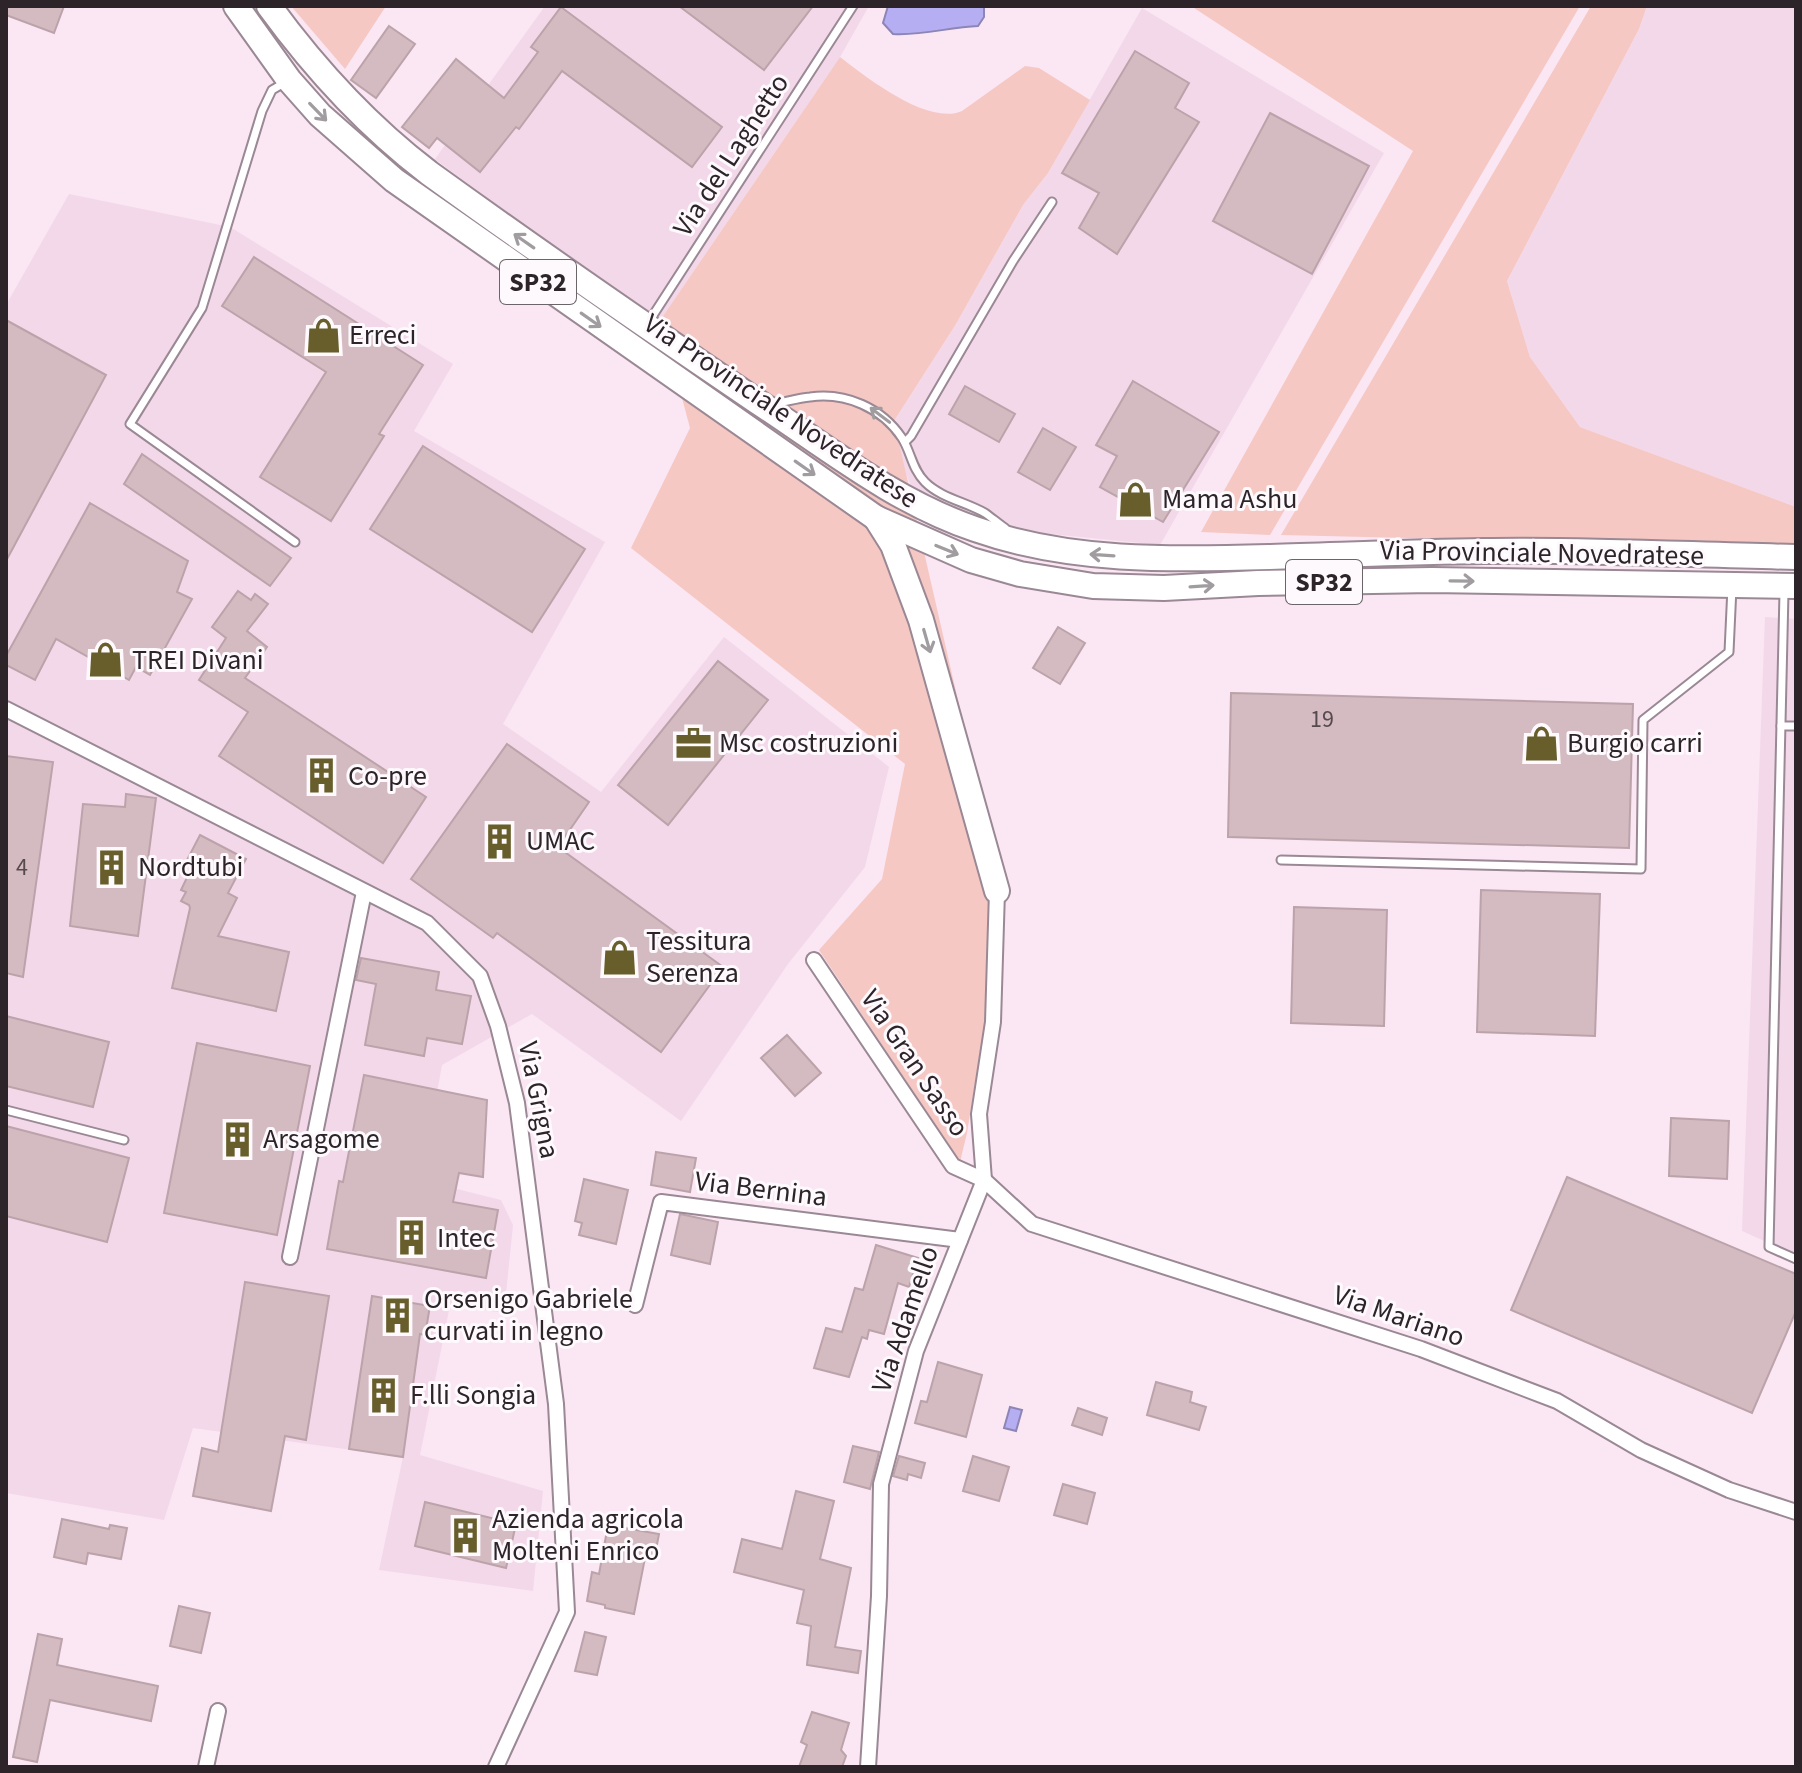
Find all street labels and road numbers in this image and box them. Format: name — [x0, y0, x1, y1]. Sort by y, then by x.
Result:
street label: Via del Laghetto — [663, 66, 799, 244]
road number: SP32 — [500, 260, 576, 304]
street label: Via Provinciale Novedratese — [636, 304, 926, 518]
street label: Via Provinciale Novedratese — [1380, 530, 1704, 576]
road number: SP32 — [1286, 560, 1362, 604]
street label: Via Gran Sasso — [851, 981, 979, 1145]
street label: Via Grigna — [508, 1038, 570, 1162]
street label: Via Bernina — [693, 1161, 829, 1217]
street label: Via Adamello — [861, 1240, 949, 1398]
street label: Via Mariano — [1328, 1275, 1470, 1357]

